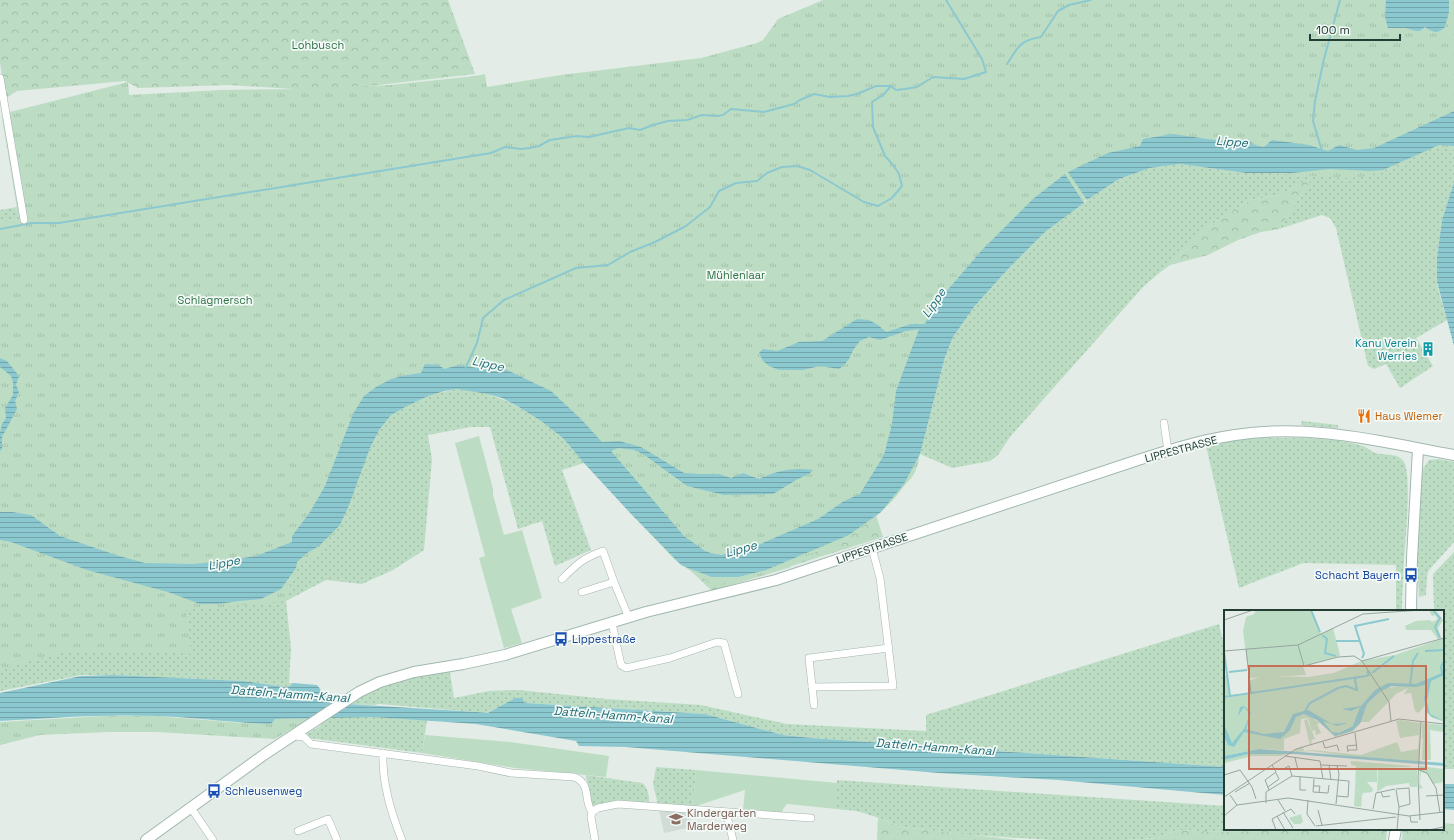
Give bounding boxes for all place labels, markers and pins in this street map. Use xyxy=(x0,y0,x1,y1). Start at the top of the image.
place label: Kanu Verein Werries xyxy=(1355,336,1417,363)
building icon: Kanu Verein Werries xyxy=(1420,341,1436,357)
restaurant icon: Haus Wiemer xyxy=(1356,408,1372,424)
place label: Haus Wiemer xyxy=(1375,409,1443,423)
bus stop icon: Schacht Bayern xyxy=(1403,567,1419,583)
place label: Schacht Bayern xyxy=(1315,568,1400,582)
bus stop icon: Lippestraße xyxy=(553,631,569,647)
place label: Lippestraße xyxy=(572,632,636,646)
bus stop icon: Schleusenweg xyxy=(206,783,222,799)
place label: Schleusenweg xyxy=(225,784,302,798)
place label: Kindergarten Marderweg xyxy=(687,806,756,833)
school or university icon: Kindergarten Marderweg xyxy=(668,811,684,827)

